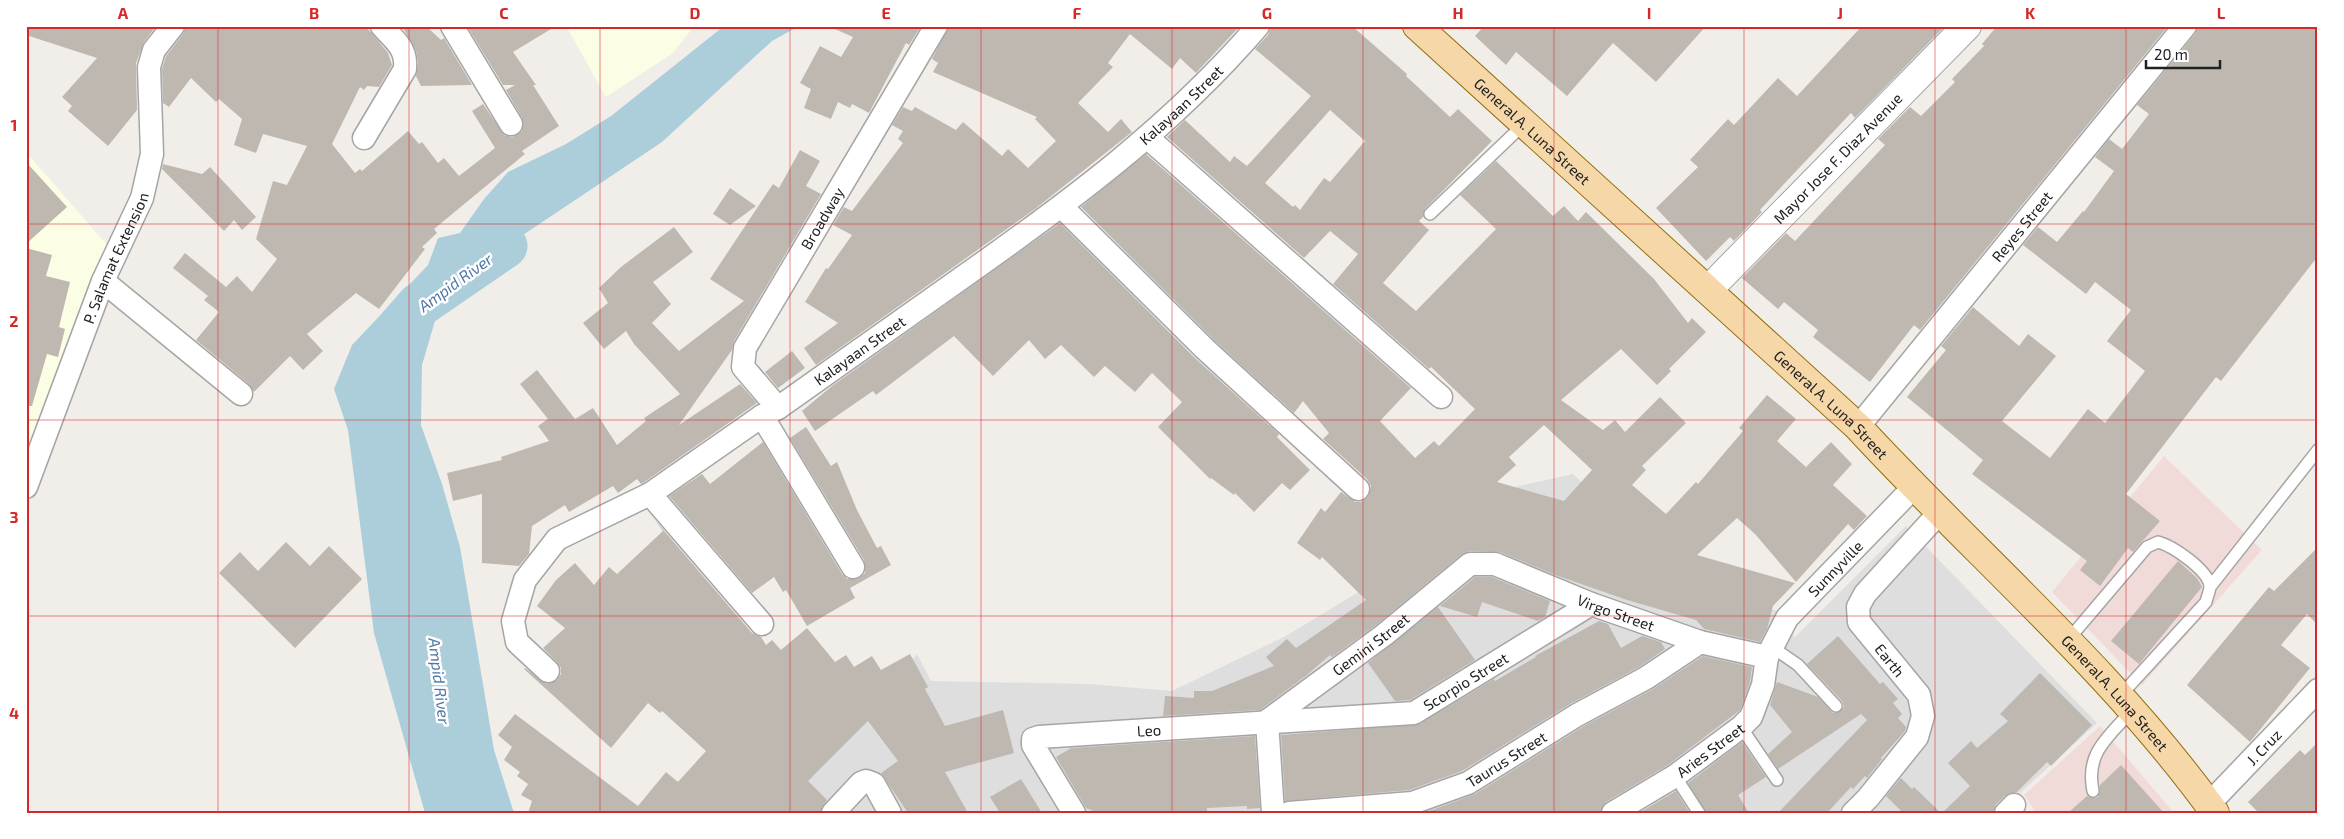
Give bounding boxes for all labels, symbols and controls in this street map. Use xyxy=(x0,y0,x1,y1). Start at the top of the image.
text: A xyxy=(118,3,129,22)
text: B xyxy=(309,3,319,22)
text: C xyxy=(499,3,509,22)
text: D xyxy=(690,3,701,22)
text: E xyxy=(881,3,891,22)
text: F xyxy=(1073,3,1082,22)
text: G xyxy=(1262,3,1272,22)
text: H xyxy=(1452,3,1464,22)
text: I xyxy=(1647,3,1651,22)
text: J xyxy=(1837,3,1843,22)
text: K xyxy=(2025,3,2036,22)
text: L xyxy=(2217,3,2226,22)
scale bar xyxy=(2146,38,2220,70)
text: 20 m xyxy=(2154,45,2188,63)
street label: Kalayaan Street xyxy=(1135,61,1227,148)
street label: General A. Luna Street xyxy=(1471,74,1594,188)
street label: Mayor Jose F. Diaz Avenue xyxy=(1770,89,1906,227)
text: 1 xyxy=(11,115,17,134)
street label: Broadway xyxy=(797,184,847,252)
street label: Reyes Street xyxy=(1988,187,2056,265)
street label: P. Salamat Extension xyxy=(79,191,152,326)
water label: Ampid River xyxy=(413,248,496,316)
text: 2 xyxy=(9,311,19,330)
street label: Kalayaan Street xyxy=(810,312,909,389)
street label: General A. Luna Street xyxy=(1770,346,1892,463)
text: 3 xyxy=(9,507,19,526)
street label: Sunnyville xyxy=(1804,537,1866,600)
street label: Virgo Street xyxy=(1575,590,1657,635)
street label: Gemini Street xyxy=(1329,609,1413,679)
street label: General A. Luna Street xyxy=(2058,631,2172,755)
water label: Ampid River xyxy=(425,636,455,726)
street label: Earth xyxy=(1871,640,1909,680)
street label: Scorpio Street xyxy=(1420,648,1511,714)
text: 4 xyxy=(9,703,19,722)
street label: Aries Street xyxy=(1673,719,1748,781)
street label: Leo xyxy=(1136,720,1162,740)
street label: J. Cruz xyxy=(2242,725,2285,769)
street label: Taurus Street xyxy=(1463,727,1550,791)

